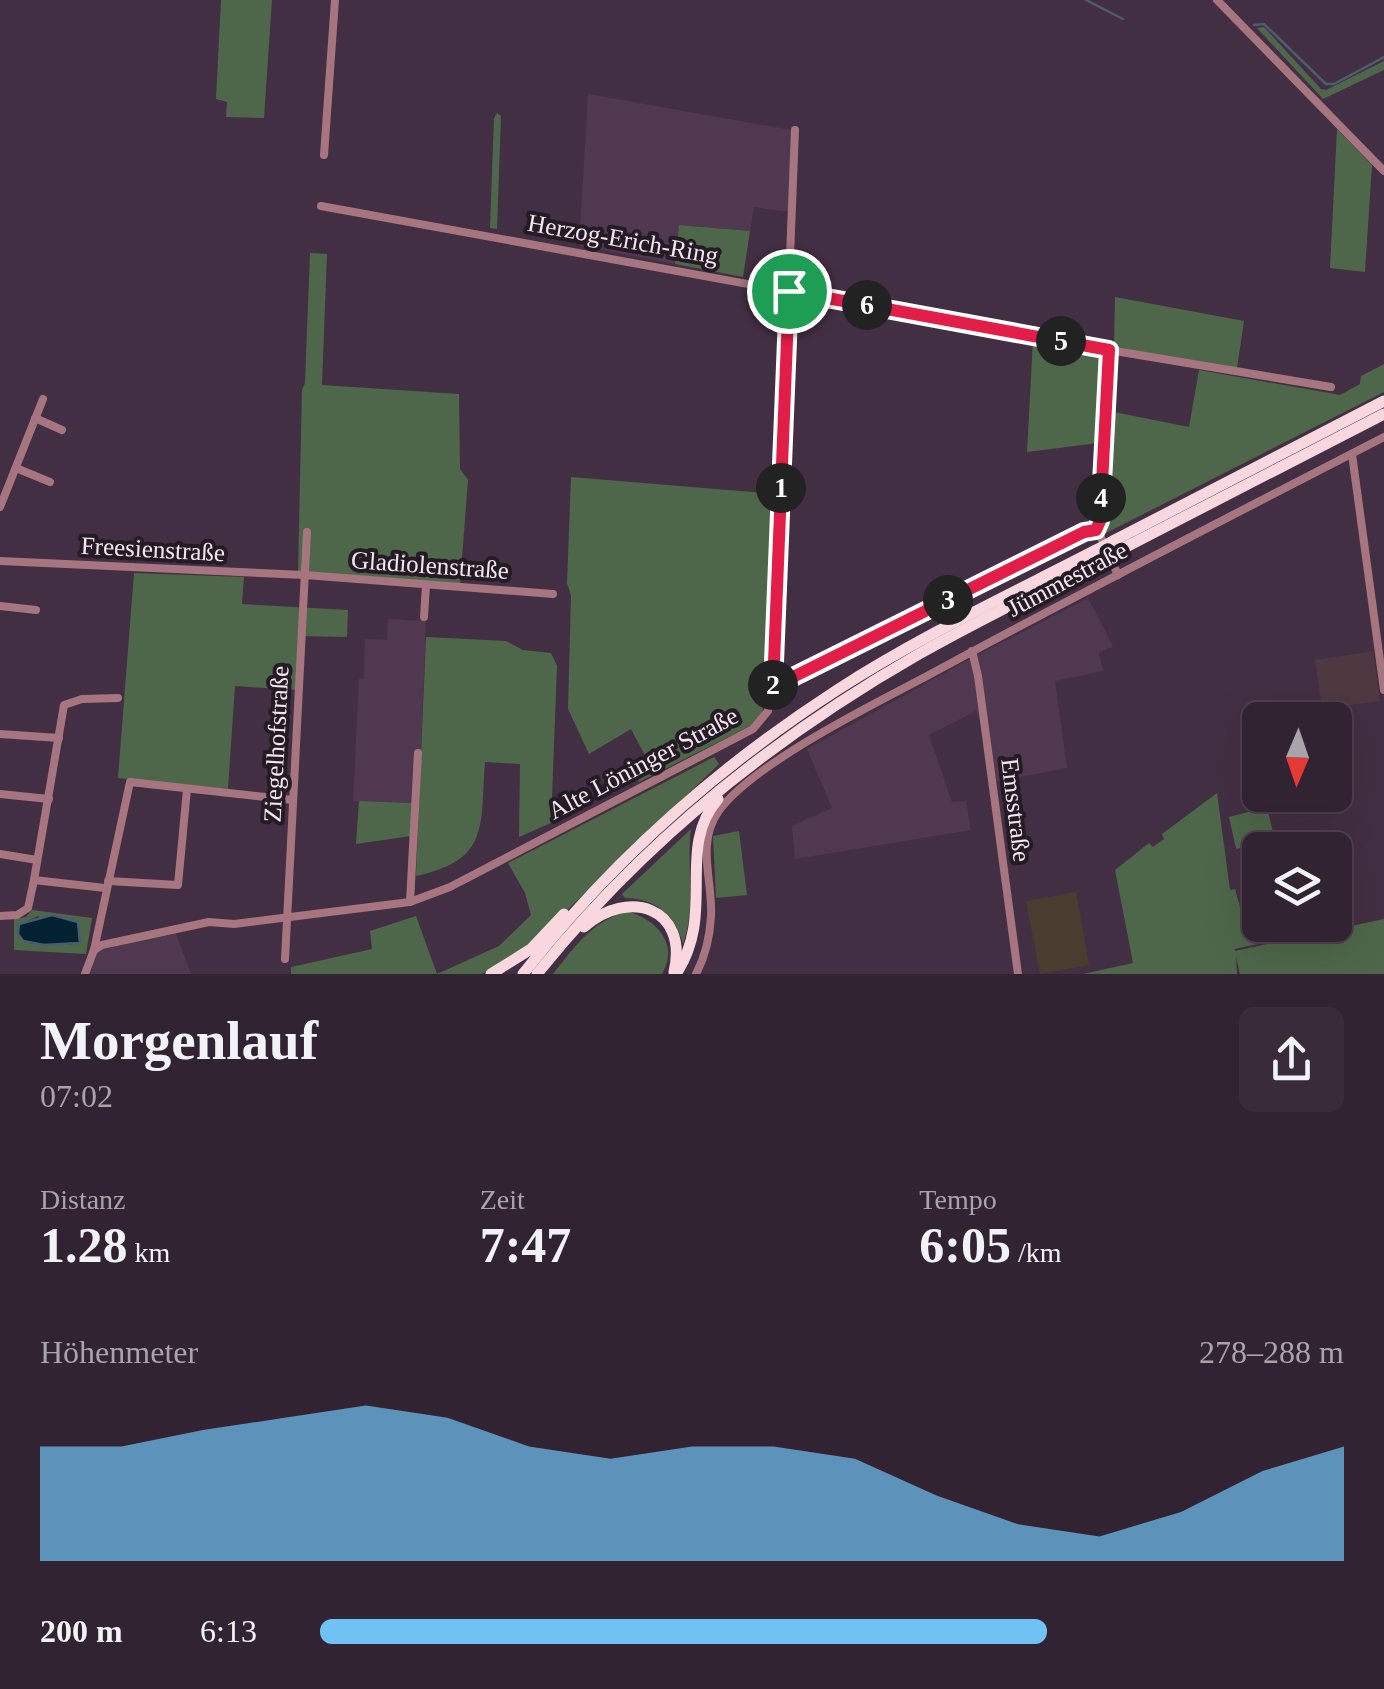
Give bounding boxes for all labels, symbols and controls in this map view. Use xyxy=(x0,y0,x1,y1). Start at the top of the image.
street label: Herzog-Erich-Ring xyxy=(526,209,721,269)
pin xyxy=(747,249,832,334)
icon: arrive xyxy=(762,264,817,319)
pin: 6 xyxy=(842,280,892,330)
text: 6 xyxy=(860,289,874,320)
pin: 5 xyxy=(1036,316,1086,366)
text: 5 xyxy=(1054,325,1068,356)
pin: 1 xyxy=(756,463,806,513)
text: 1 xyxy=(774,472,788,503)
pin: 4 xyxy=(1076,473,1126,523)
text: 4 xyxy=(1094,482,1108,513)
street label: Freesienstraße xyxy=(80,532,226,566)
street label: Jümmestraße xyxy=(1002,536,1132,622)
street label: Gladiolenstraße xyxy=(350,546,510,584)
pin: 3 xyxy=(923,575,973,625)
text: 3 xyxy=(941,584,955,615)
pin: 2 xyxy=(748,660,798,710)
street label: Ziegelhofstraße xyxy=(258,665,294,823)
text: 2 xyxy=(766,669,780,700)
street label: Alte Löninger Straße xyxy=(543,702,743,824)
north arrow xyxy=(1242,702,1352,812)
map controls xyxy=(1242,702,1352,942)
street label: Emsstraße xyxy=(996,757,1036,863)
button: layers xyxy=(1242,832,1352,942)
button: share xyxy=(1239,1007,1344,1112)
text: Morgenlauf xyxy=(40,1010,318,1071)
text: 07:02 xyxy=(40,1078,113,1114)
text: Distanz xyxy=(40,1184,126,1215)
text: Zeit xyxy=(480,1184,525,1215)
text: Tempo xyxy=(919,1184,997,1215)
text: 1.28 xyxy=(40,1217,128,1273)
text: 7:47 xyxy=(480,1217,571,1273)
text: 6:05 xyxy=(919,1217,1011,1273)
text: km xyxy=(128,1237,170,1268)
text: /km xyxy=(1011,1237,1062,1268)
text: Höhenmeter xyxy=(40,1334,198,1370)
text: 278–288 m xyxy=(1199,1334,1344,1370)
text: 200 m xyxy=(40,1613,123,1649)
text: 6:13 xyxy=(200,1613,257,1649)

